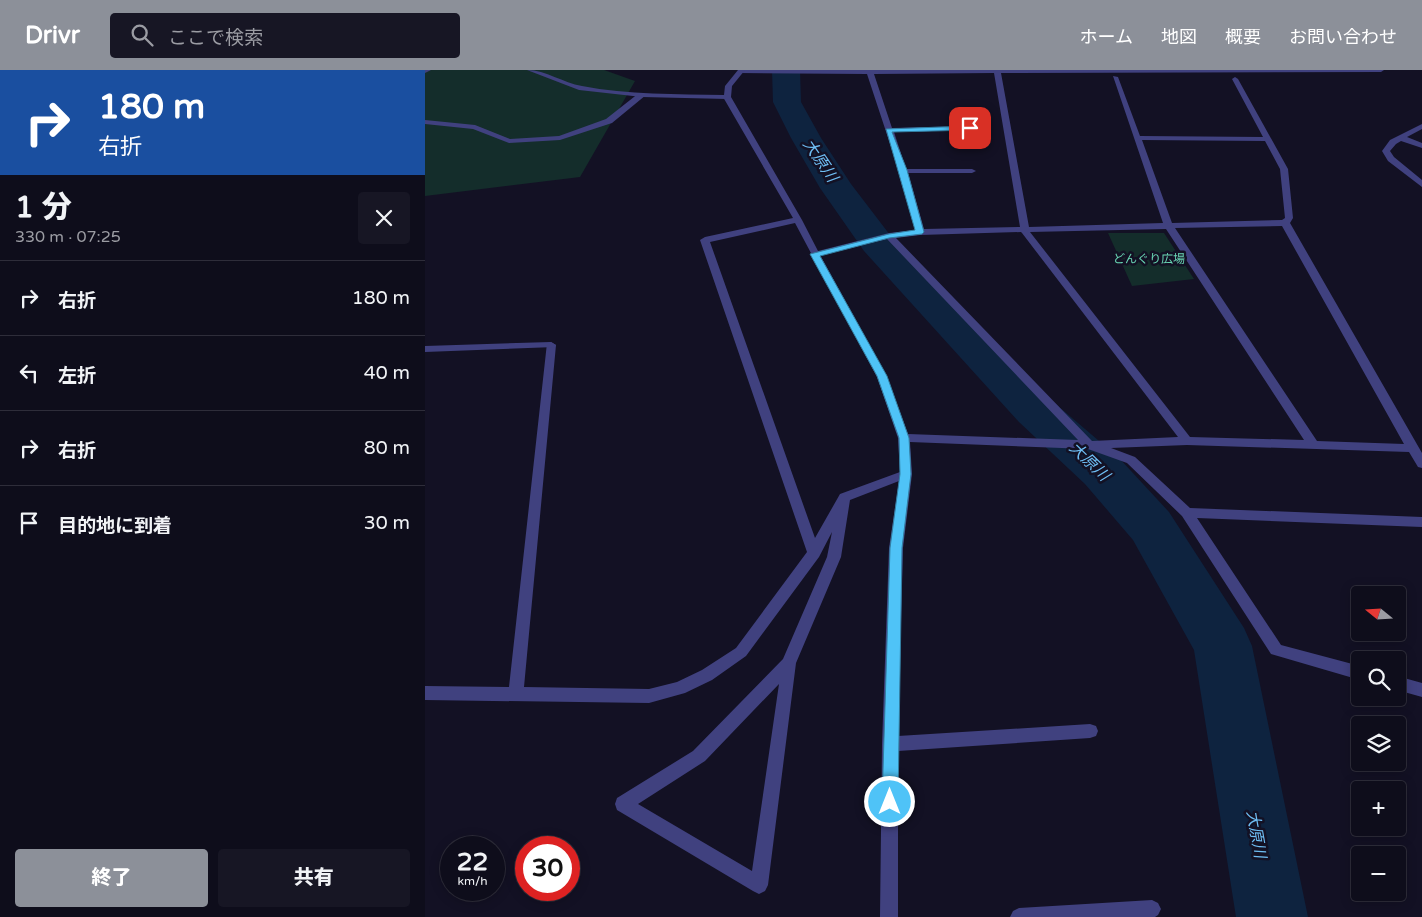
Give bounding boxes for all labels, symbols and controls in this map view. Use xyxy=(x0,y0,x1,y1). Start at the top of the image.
search box xyxy=(110,13,460,58)
text: Drivr xyxy=(25,21,80,50)
icon: search xyxy=(128,21,156,49)
text: ホーム xyxy=(1080,26,1133,48)
text: 地図 xyxy=(1161,26,1197,48)
text: 概要 xyxy=(1225,26,1261,48)
text: お問い合わせ xyxy=(1289,26,1397,48)
text: ここで検索 xyxy=(168,27,263,49)
text: 180 m xyxy=(98,86,205,128)
icon: right xyxy=(15,90,80,155)
pin xyxy=(949,107,991,149)
icon: arrive xyxy=(956,114,984,142)
text: 右折 xyxy=(98,134,142,160)
water label: 大原川 xyxy=(798,135,843,188)
text: 1 分 xyxy=(15,189,72,226)
button: close xyxy=(358,192,410,244)
text: 330 m · 07:25 xyxy=(15,227,121,247)
park label: どんぐり広場 xyxy=(1113,252,1185,266)
icon: right xyxy=(15,284,43,312)
text: 180 m xyxy=(352,287,410,309)
text: 右折 xyxy=(58,290,96,312)
icon: left xyxy=(15,359,43,387)
text: 40 m xyxy=(364,362,410,384)
text: 左折 xyxy=(58,365,96,387)
icon: right xyxy=(15,434,43,462)
text: 80 m xyxy=(364,437,410,459)
water label: 大原川 xyxy=(1065,438,1115,487)
text: 右折 xyxy=(58,440,96,462)
icon: arrive xyxy=(15,509,43,537)
text: 30 m xyxy=(364,512,410,534)
text: 目的地に到着 xyxy=(58,515,172,537)
north arrow xyxy=(1351,586,1406,641)
map controls xyxy=(1351,586,1406,901)
button: search xyxy=(1351,651,1406,706)
button: layers xyxy=(1351,716,1406,771)
position arrow xyxy=(863,775,915,827)
button: + xyxy=(1351,781,1406,836)
water label: 大原川 xyxy=(1242,809,1270,862)
speed limit sign: 30 xyxy=(515,836,580,901)
button: − xyxy=(1351,846,1406,901)
text: 22 xyxy=(457,847,488,877)
button: 終了 xyxy=(15,849,208,907)
button: 共有 xyxy=(218,849,410,907)
text: km/h xyxy=(457,874,488,888)

